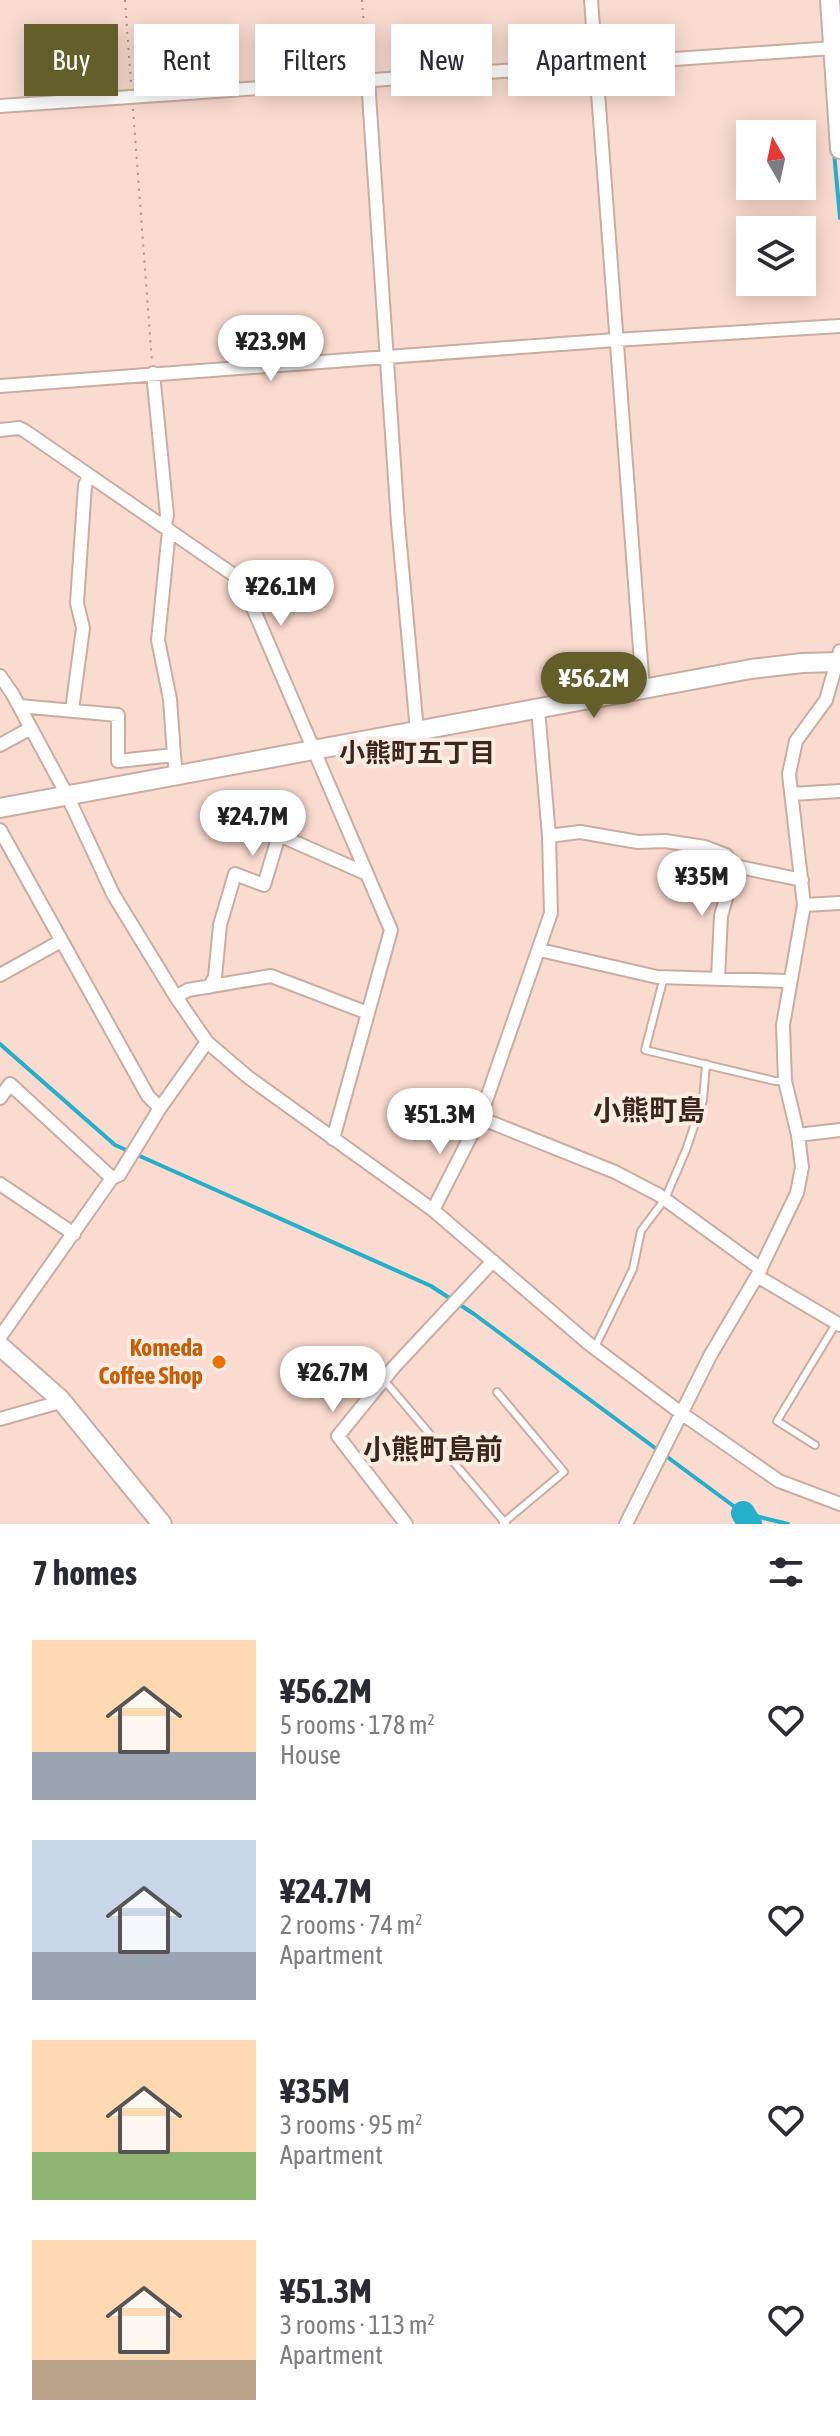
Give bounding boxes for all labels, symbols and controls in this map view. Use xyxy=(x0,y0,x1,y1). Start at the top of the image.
chip: Buy xyxy=(24,24,118,96)
chip: Rent xyxy=(134,24,239,96)
chip: Filters xyxy=(255,24,375,96)
chip: New xyxy=(391,24,492,96)
chip: Apartment xyxy=(508,24,675,96)
north arrow xyxy=(736,120,816,200)
map controls xyxy=(736,120,816,296)
button: layers xyxy=(736,216,816,296)
pin: ¥23.9M xyxy=(206,315,336,383)
text: ¥23.9M xyxy=(236,326,306,356)
pin: ¥26.1M xyxy=(216,560,346,628)
text: ¥26.1M xyxy=(246,571,316,601)
pin: ¥56.2M xyxy=(529,652,659,720)
text: ¥56.2M xyxy=(559,663,629,693)
district label: 小熊町五丁目 xyxy=(339,738,495,768)
pin: ¥24.7M xyxy=(188,790,318,858)
text: ¥24.7M xyxy=(218,801,288,831)
pin: ¥35M xyxy=(655,850,749,918)
text: ¥35M xyxy=(675,861,729,891)
pin: ¥51.3M xyxy=(375,1088,505,1156)
district label: 小熊町島 xyxy=(593,1094,705,1126)
text: ¥51.3M xyxy=(405,1099,475,1129)
place label: Komeda Coffee Shop xyxy=(99,1334,203,1389)
pin: ¥26.7M xyxy=(268,1346,398,1414)
marker: Komeda Coffee Shop xyxy=(210,1353,228,1371)
text: ¥26.7M xyxy=(298,1357,368,1387)
district label: 小熊町島前 xyxy=(363,1433,503,1465)
icon: filters xyxy=(764,1550,808,1594)
text: 7 homes xyxy=(32,1553,137,1592)
text: ¥56.2M xyxy=(280,1671,372,1710)
icon: home xyxy=(96,1672,192,1768)
icon: heart xyxy=(764,1698,808,1742)
text: 5 rooms · 178 m² xyxy=(280,1710,435,1740)
text: House xyxy=(280,1740,341,1770)
text: ¥24.7M xyxy=(280,1871,372,1910)
icon: home xyxy=(96,1872,192,1968)
icon: heart xyxy=(764,1898,808,1942)
text: 2 rooms · 74 m² xyxy=(280,1910,422,1940)
text: Apartment xyxy=(280,1940,383,1970)
text: ¥35M xyxy=(280,2071,350,2110)
icon: home xyxy=(96,2072,192,2168)
icon: heart xyxy=(764,2098,808,2142)
text: 3 rooms · 95 m² xyxy=(280,2110,422,2140)
text: Apartment xyxy=(280,2140,383,2170)
text: ¥51.3M xyxy=(280,2271,372,2310)
icon: home xyxy=(96,2272,192,2368)
icon: heart xyxy=(764,2298,808,2342)
text: 3 rooms · 113 m² xyxy=(280,2310,435,2340)
text: Apartment xyxy=(280,2340,383,2370)

